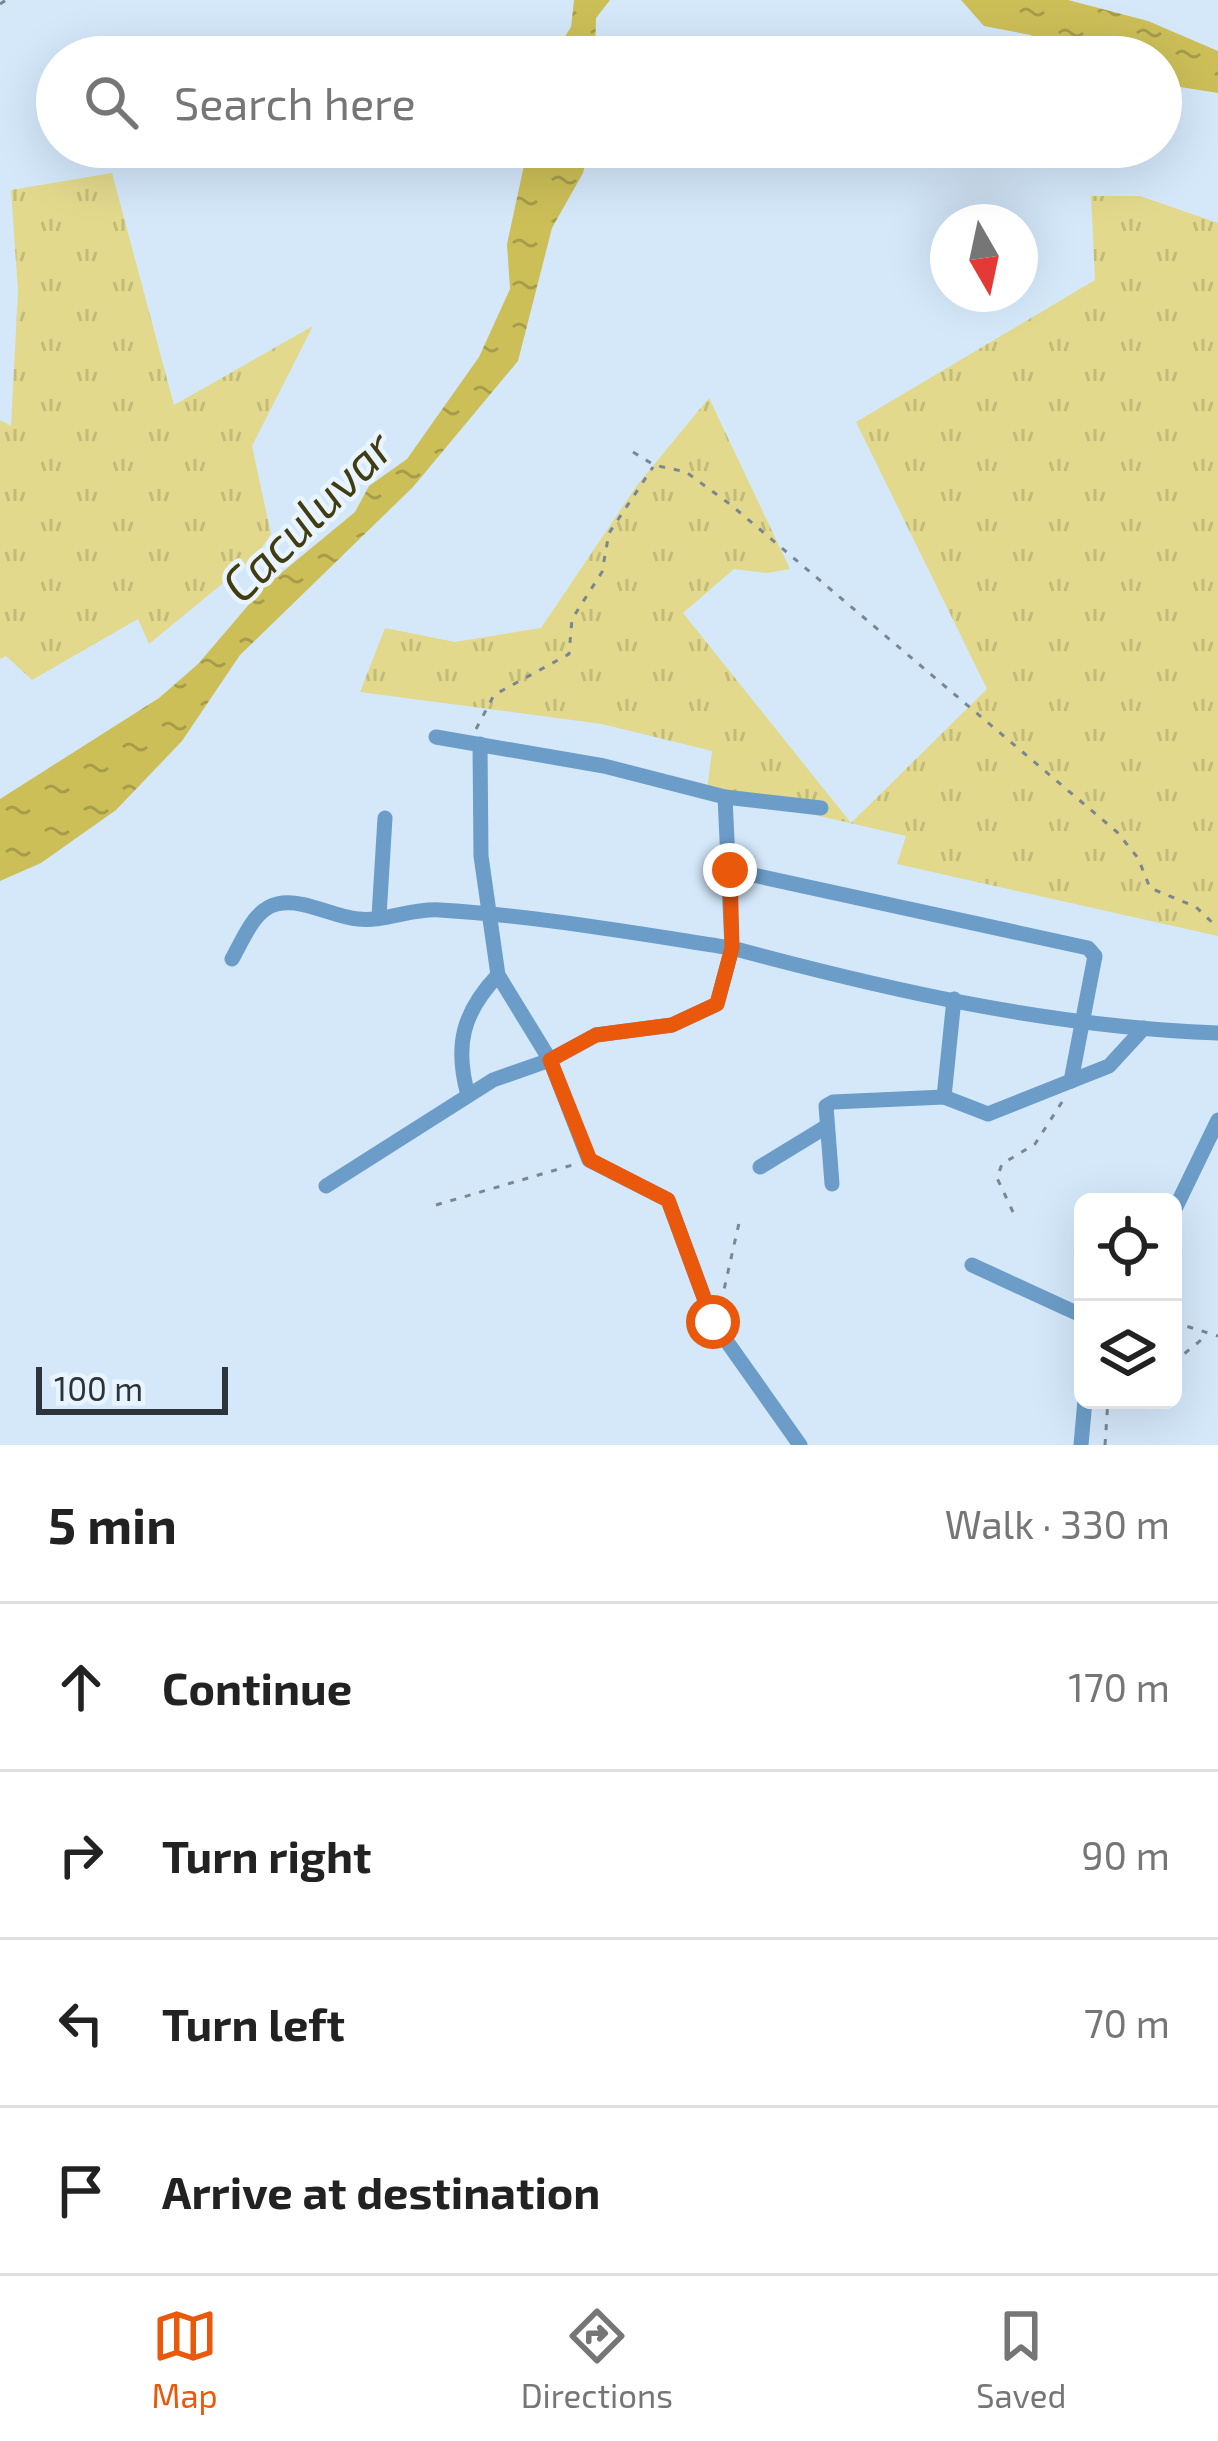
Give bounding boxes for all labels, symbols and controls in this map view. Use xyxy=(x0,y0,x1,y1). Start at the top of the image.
search box xyxy=(36,36,1182,168)
icon: search xyxy=(78,69,144,135)
text: Search here xyxy=(174,75,416,129)
north arrow xyxy=(930,204,1038,312)
water label: Caculuvar xyxy=(208,417,404,613)
route end xyxy=(703,843,757,897)
map controls xyxy=(1074,1193,1182,1409)
button: locate xyxy=(1074,1193,1182,1301)
route start xyxy=(686,1295,740,1349)
button: layers xyxy=(1074,1301,1182,1409)
scale bar xyxy=(36,1361,228,1414)
text: 100 m xyxy=(54,1368,143,1408)
text: 5 min xyxy=(48,1493,177,1554)
text: Walk · 330 m xyxy=(945,1500,1170,1547)
icon: ahead xyxy=(48,1654,114,1720)
text: Continue xyxy=(162,1660,352,1714)
text: 170 m xyxy=(1068,1663,1170,1710)
icon: right xyxy=(48,1822,114,1888)
text: Turn right xyxy=(162,1828,371,1882)
text: 90 m xyxy=(1081,1831,1170,1878)
icon: left xyxy=(48,1990,114,2056)
text: Turn left xyxy=(162,1996,345,2050)
text: 70 m xyxy=(1084,1999,1170,2046)
icon: arrive xyxy=(48,2158,114,2224)
text: Arrive at destination xyxy=(162,2164,600,2218)
tab: Map xyxy=(152,2303,218,2415)
tab: Directions xyxy=(521,2303,673,2415)
tab: Saved xyxy=(976,2303,1066,2415)

